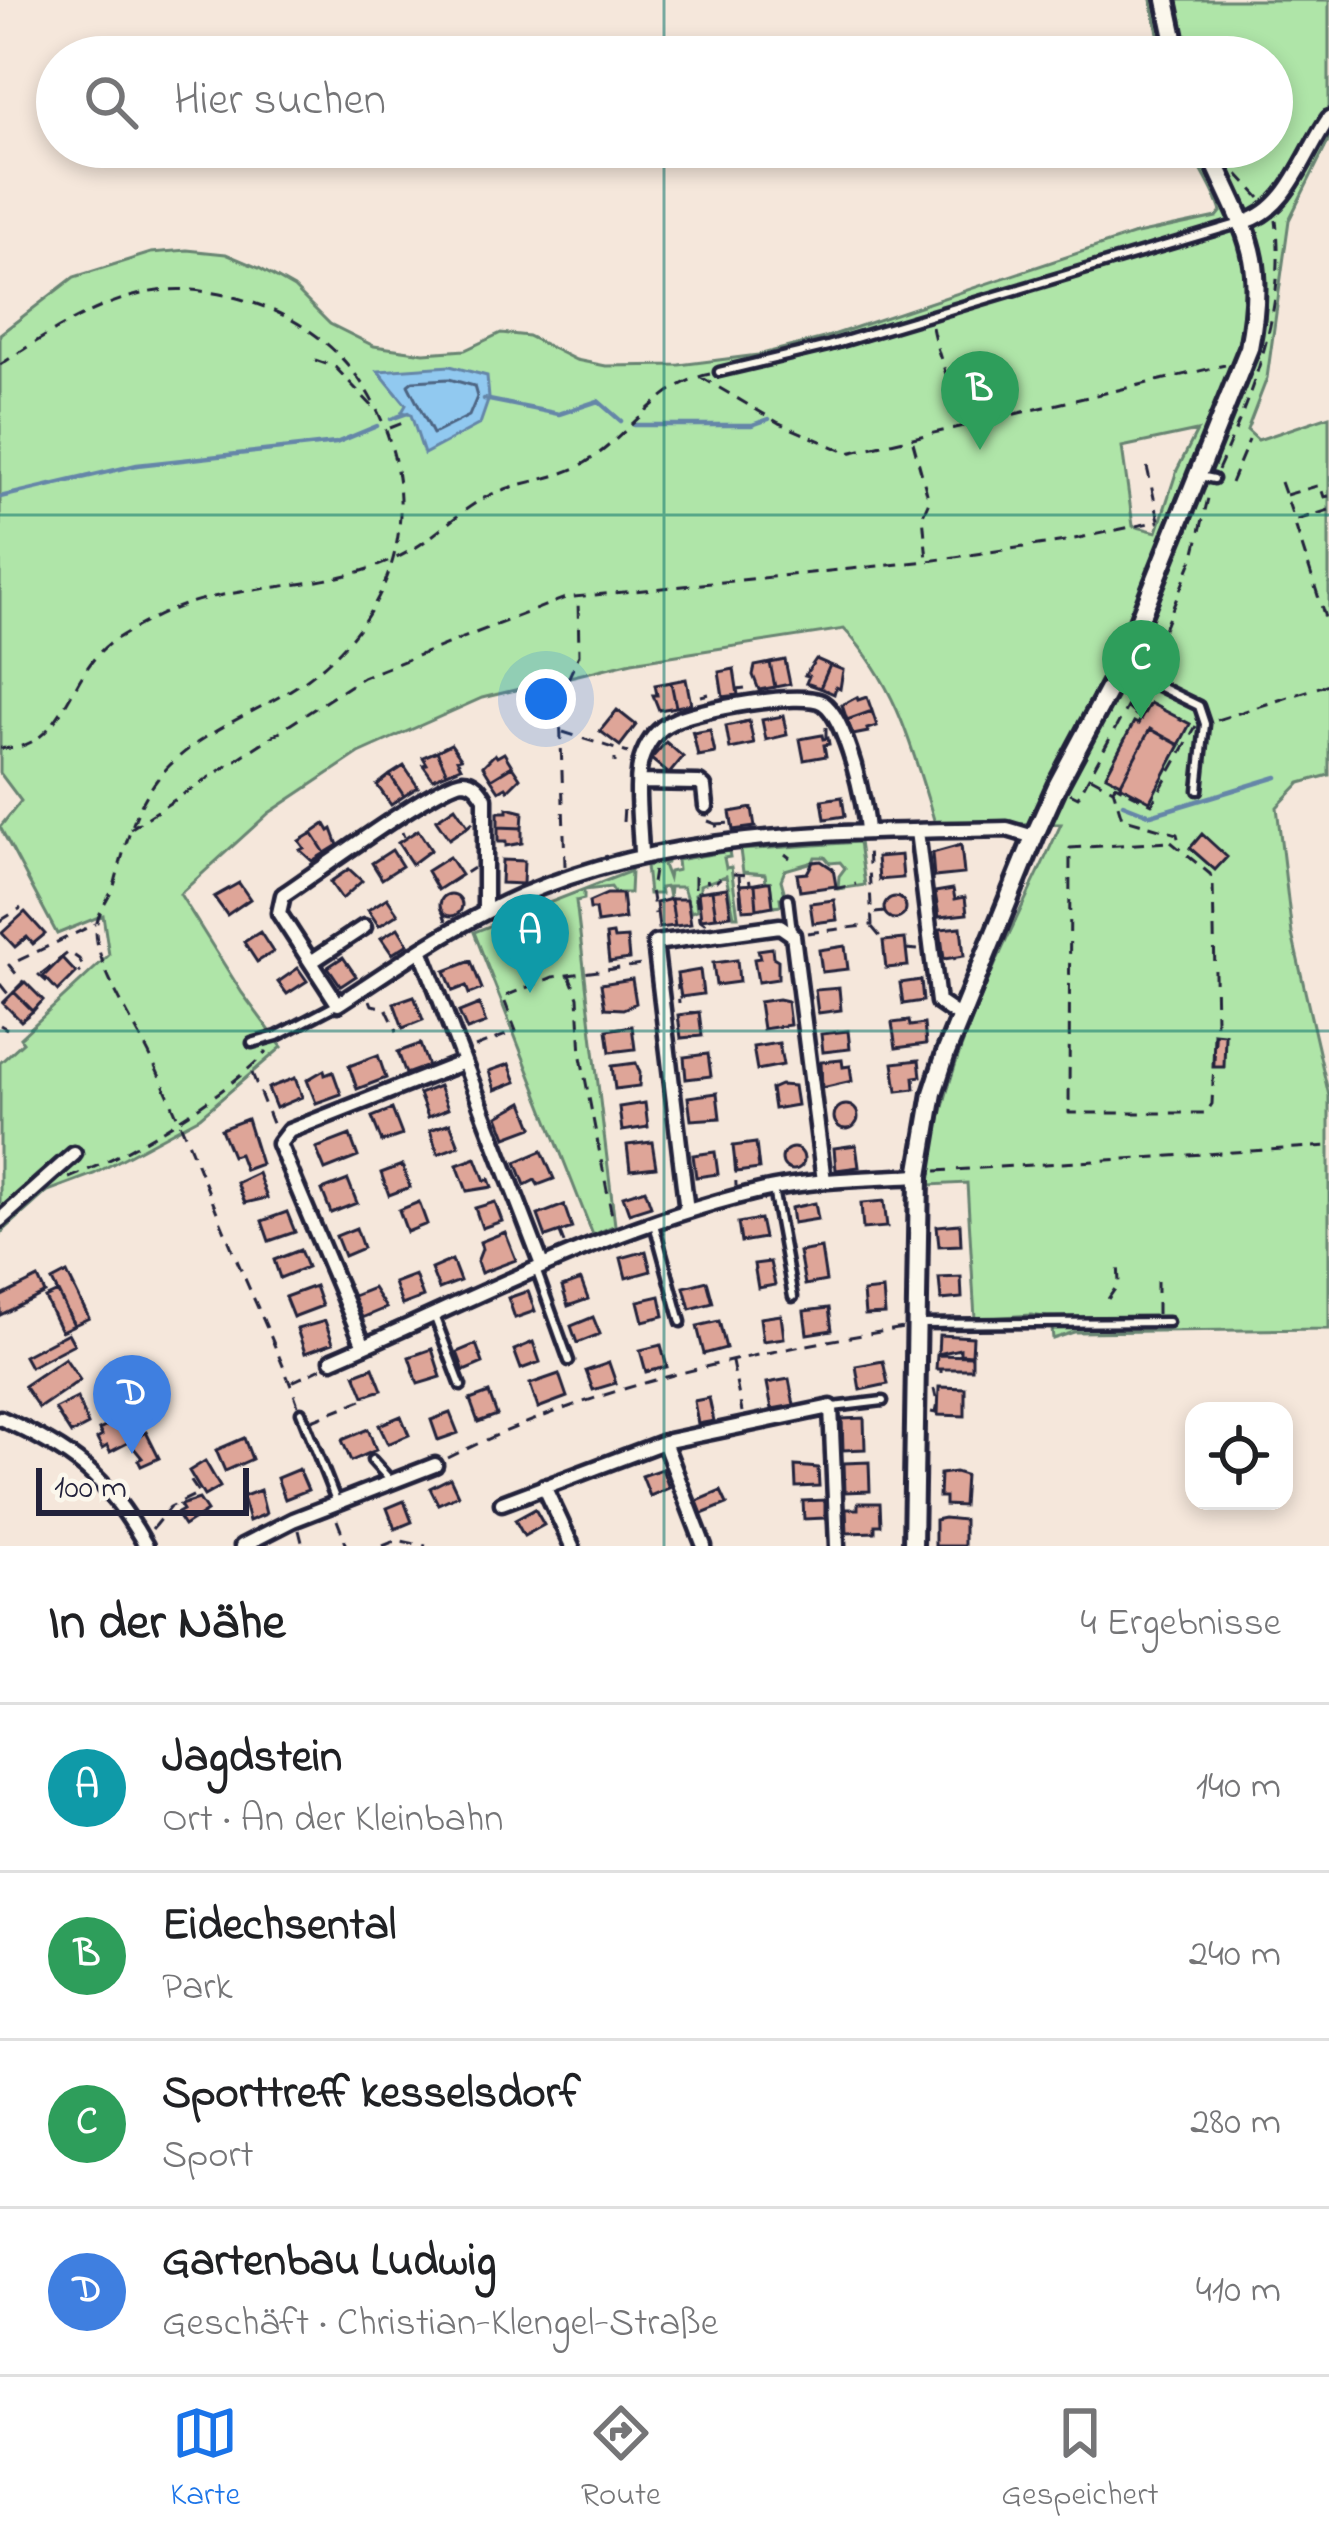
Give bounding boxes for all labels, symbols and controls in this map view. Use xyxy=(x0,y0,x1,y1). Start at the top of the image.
search box xyxy=(36,36,1293,168)
icon: search xyxy=(78,69,144,135)
text: Hier suchen xyxy=(174,69,386,135)
pin: B xyxy=(941,351,1019,450)
pin: C xyxy=(1102,620,1180,719)
your location xyxy=(516,669,576,729)
pin: A xyxy=(491,894,569,993)
pin: D xyxy=(93,1355,171,1454)
map controls xyxy=(1185,1402,1293,1510)
button: locate xyxy=(1185,1402,1293,1510)
scale bar xyxy=(36,1462,249,1515)
text: 100 m xyxy=(54,1465,127,1513)
text: In der Nähe xyxy=(48,1587,285,1662)
text: 4 Ergebnisse xyxy=(1080,1596,1281,1653)
text: Jagdstein xyxy=(162,1726,342,1792)
text: A xyxy=(75,1759,99,1816)
text: 140 m xyxy=(1196,1759,1281,1816)
text: Ort · An der Kleinbahn xyxy=(162,1792,503,1849)
text: Eidechsental xyxy=(162,1894,396,1960)
text: B xyxy=(74,1927,100,1984)
text: 240 m xyxy=(1189,1927,1281,1984)
text: Park xyxy=(162,1960,232,2017)
text: Sporttreff kesselsdorf xyxy=(162,2062,580,2128)
text: C xyxy=(76,2095,98,2152)
text: 280 m xyxy=(1190,2095,1281,2152)
text: Sport xyxy=(162,2128,254,2185)
text: Gartenbau Ludwig xyxy=(162,2230,496,2296)
text: D xyxy=(73,2263,101,2320)
text: 410 m xyxy=(1196,2263,1281,2320)
text: Geschäft · Christian-Klengel-Straße xyxy=(162,2296,718,2353)
tab: Karte xyxy=(170,2400,240,2520)
tab: Route xyxy=(581,2400,661,2520)
tab: Gespeichert xyxy=(1001,2400,1159,2520)

